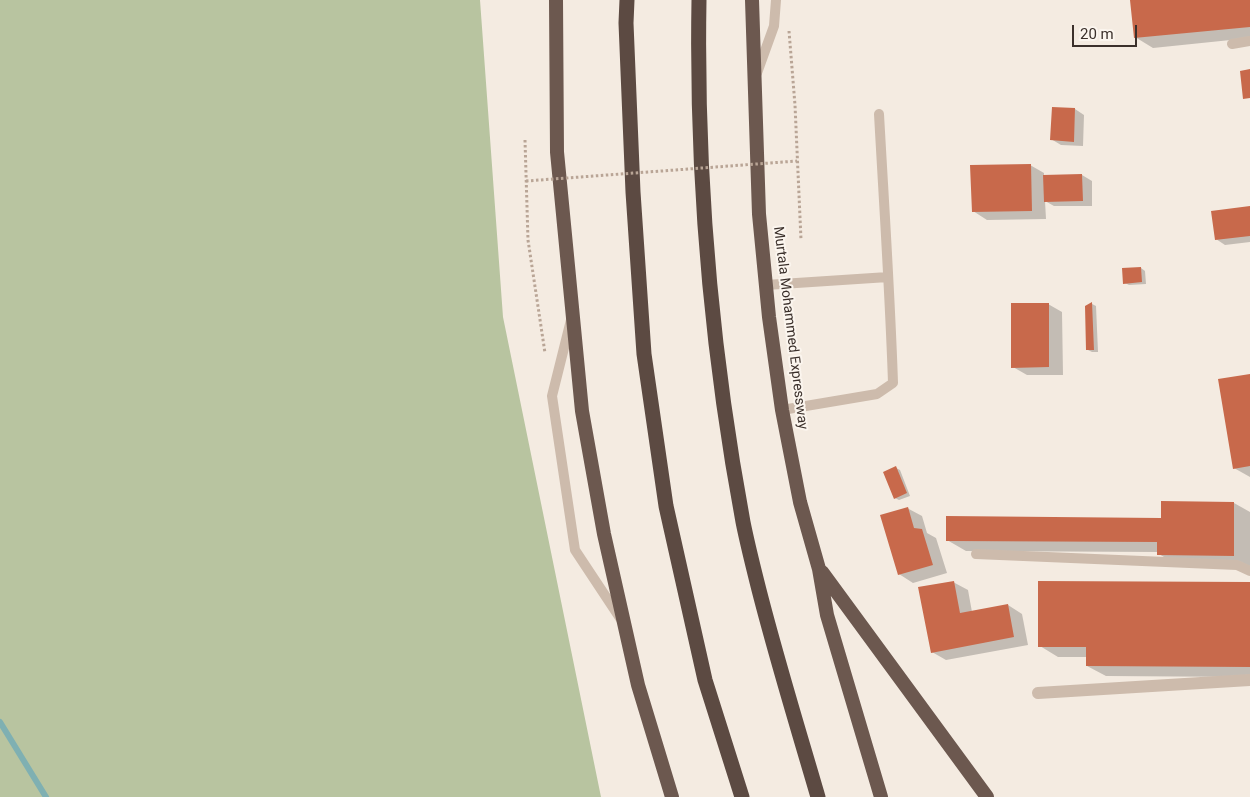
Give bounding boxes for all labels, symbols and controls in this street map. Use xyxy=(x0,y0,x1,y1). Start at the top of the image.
scale bar xyxy=(1075,15,1140,47)
text: 20 m xyxy=(1080,25,1114,43)
street label: Murtala Mohammed Expressway xyxy=(769,225,811,431)

